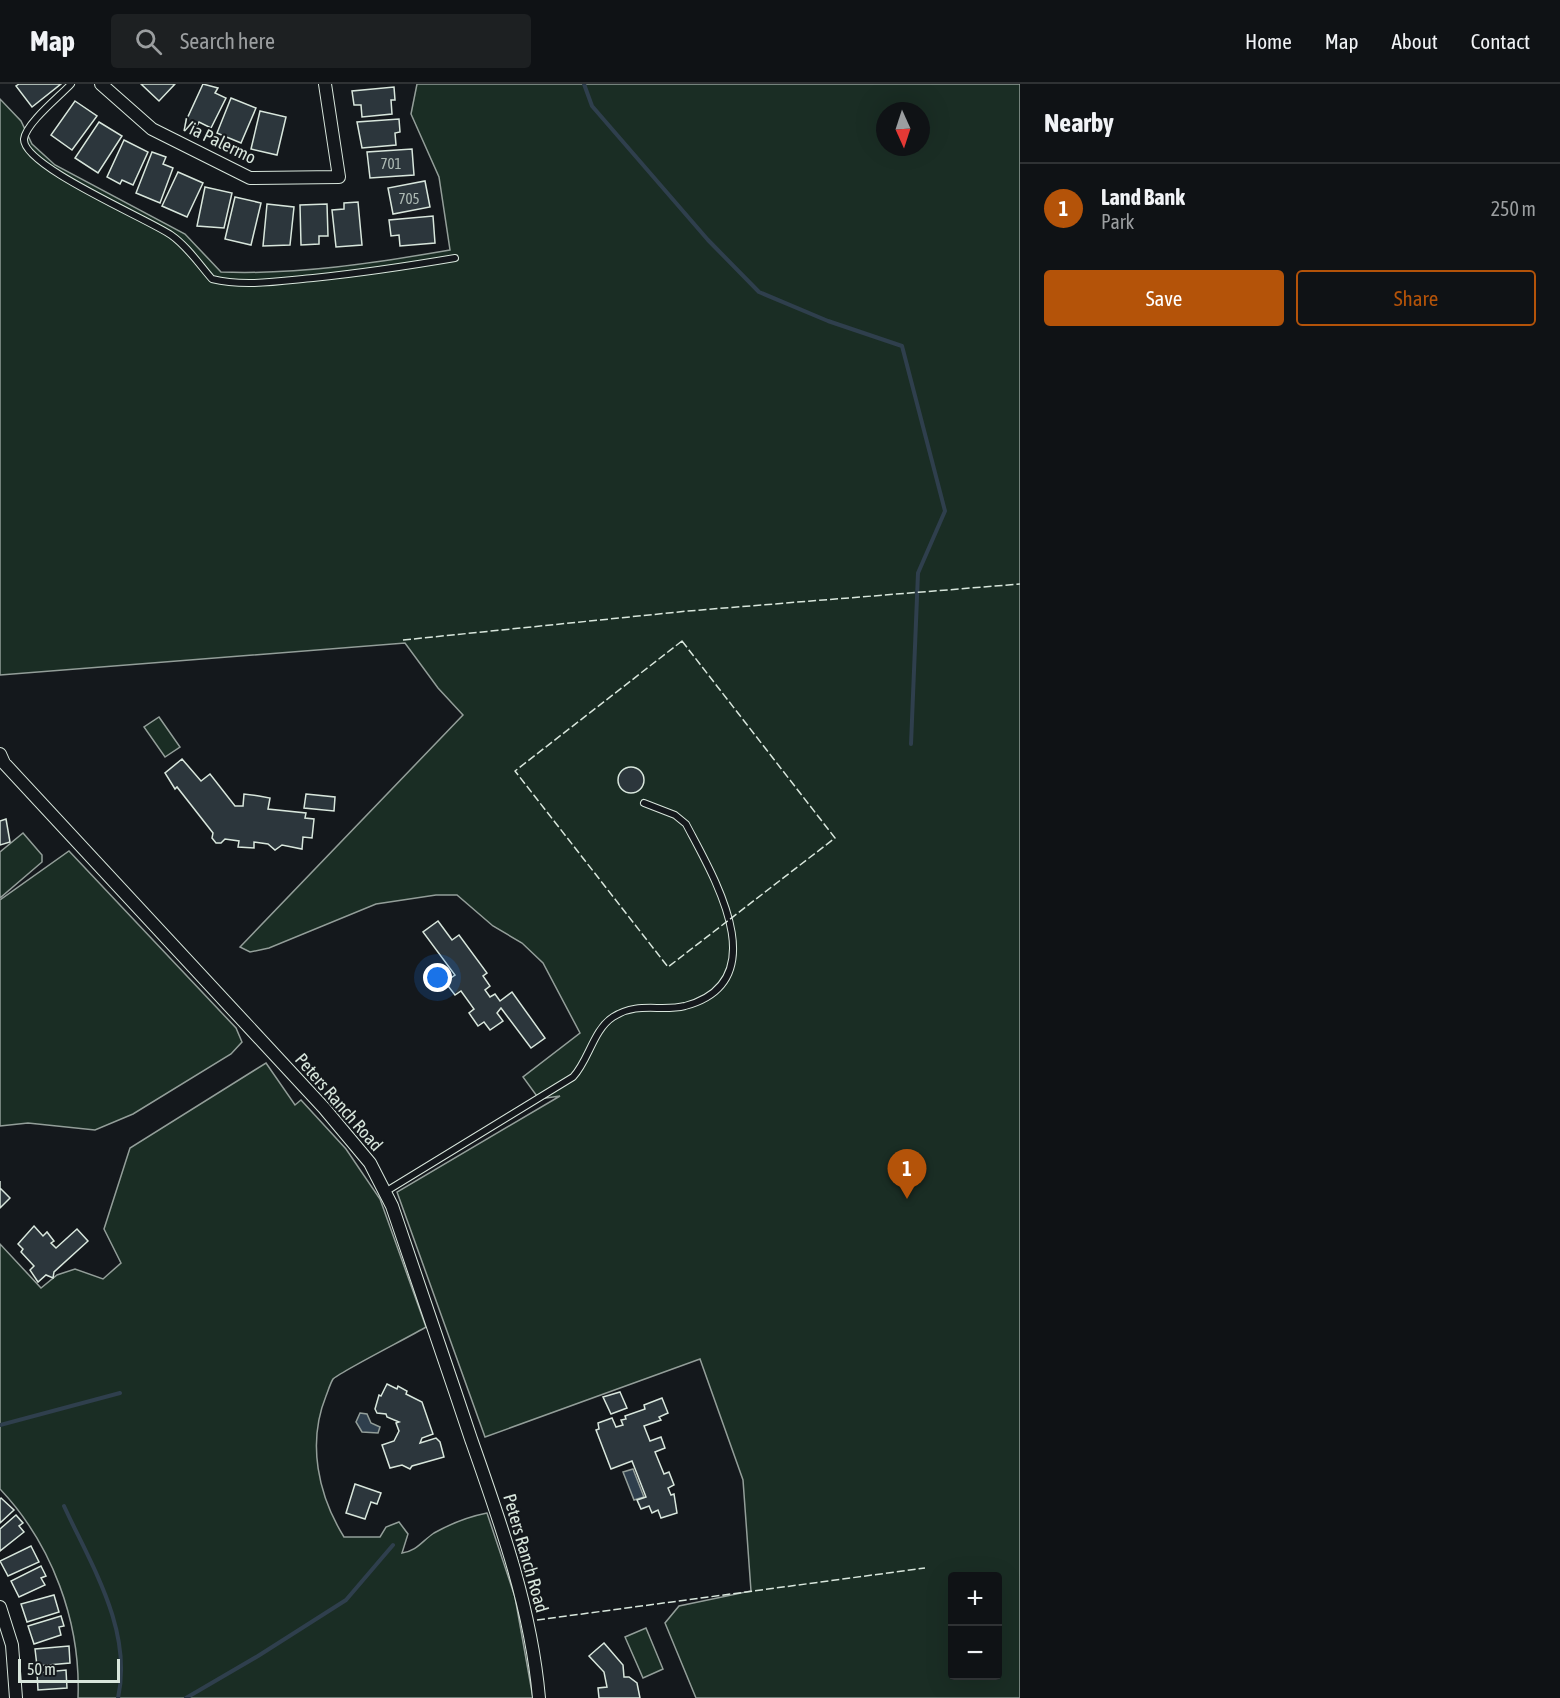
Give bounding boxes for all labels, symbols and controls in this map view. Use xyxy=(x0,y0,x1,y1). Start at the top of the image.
search box xyxy=(111,14,531,68)
text: Map xyxy=(30,25,75,57)
icon: search xyxy=(132,25,165,58)
text: Search here xyxy=(180,28,275,54)
text: Home xyxy=(1245,29,1292,53)
text: Map xyxy=(1325,29,1359,53)
text: About xyxy=(1392,29,1438,53)
text: Contact xyxy=(1471,29,1530,53)
north arrow xyxy=(876,102,930,156)
text: Nearby xyxy=(1044,108,1114,138)
street label: Via Palermo xyxy=(178,114,260,168)
house number: 701 xyxy=(380,155,402,172)
text: Land Bank xyxy=(1101,184,1185,210)
house number: 705 xyxy=(398,190,420,207)
text: 1 xyxy=(1059,197,1068,220)
text: 250 m xyxy=(1491,197,1536,220)
text: Park xyxy=(1101,210,1134,233)
button: Save xyxy=(1044,270,1284,326)
button: Share xyxy=(1296,270,1536,326)
your location xyxy=(423,963,452,992)
street label: Peters Ranch Road xyxy=(291,1049,387,1155)
pin: 1 xyxy=(888,1150,926,1199)
street label: Peters Ranch Road xyxy=(499,1491,553,1615)
map controls xyxy=(948,1572,1002,1680)
button: + xyxy=(948,1572,1002,1626)
button: − xyxy=(948,1626,1002,1680)
scale bar xyxy=(18,1656,120,1684)
text: 50 m xyxy=(27,1660,56,1678)

